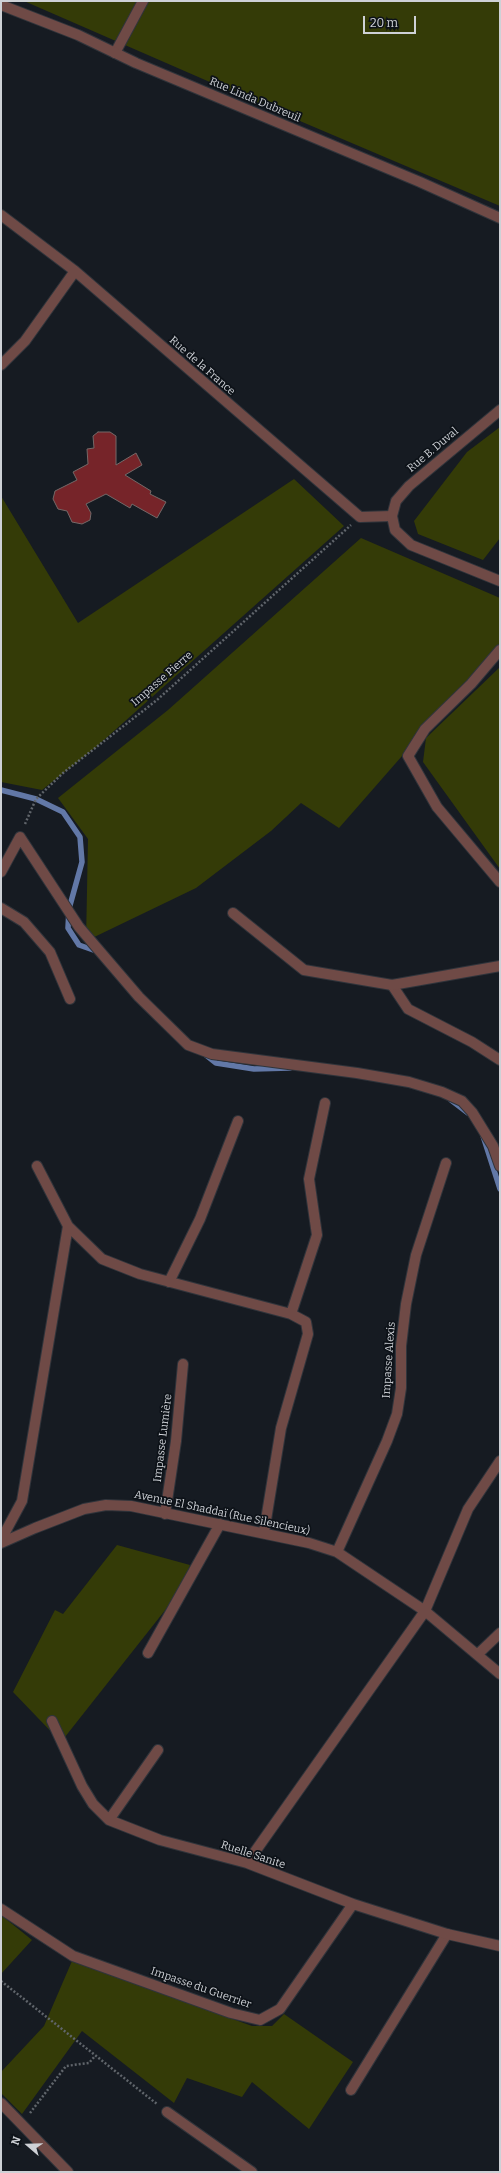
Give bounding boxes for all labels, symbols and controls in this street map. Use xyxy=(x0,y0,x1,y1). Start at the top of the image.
scale bar xyxy=(365,8,418,34)
text: 20 m xyxy=(370,16,398,30)
street label: Rue Linda Dubreuil xyxy=(207,75,303,125)
street label: Rue de la France xyxy=(166,334,238,398)
street label: Rue B. Duval xyxy=(405,425,461,475)
street label: Impasse Pierre xyxy=(129,649,195,709)
street label: Impasse Alexis xyxy=(380,1321,398,1399)
street label: Impasse Lumière xyxy=(151,1393,175,1483)
street label: Avenue El Shaddaï (Rue Silencieux) xyxy=(133,1488,311,1538)
street label: Ruelle Sanite xyxy=(219,1838,287,1872)
street label: Impasse du Guerrier xyxy=(149,1965,253,2011)
north arrow xyxy=(8,2125,48,2165)
text: N xyxy=(9,2135,24,2147)

